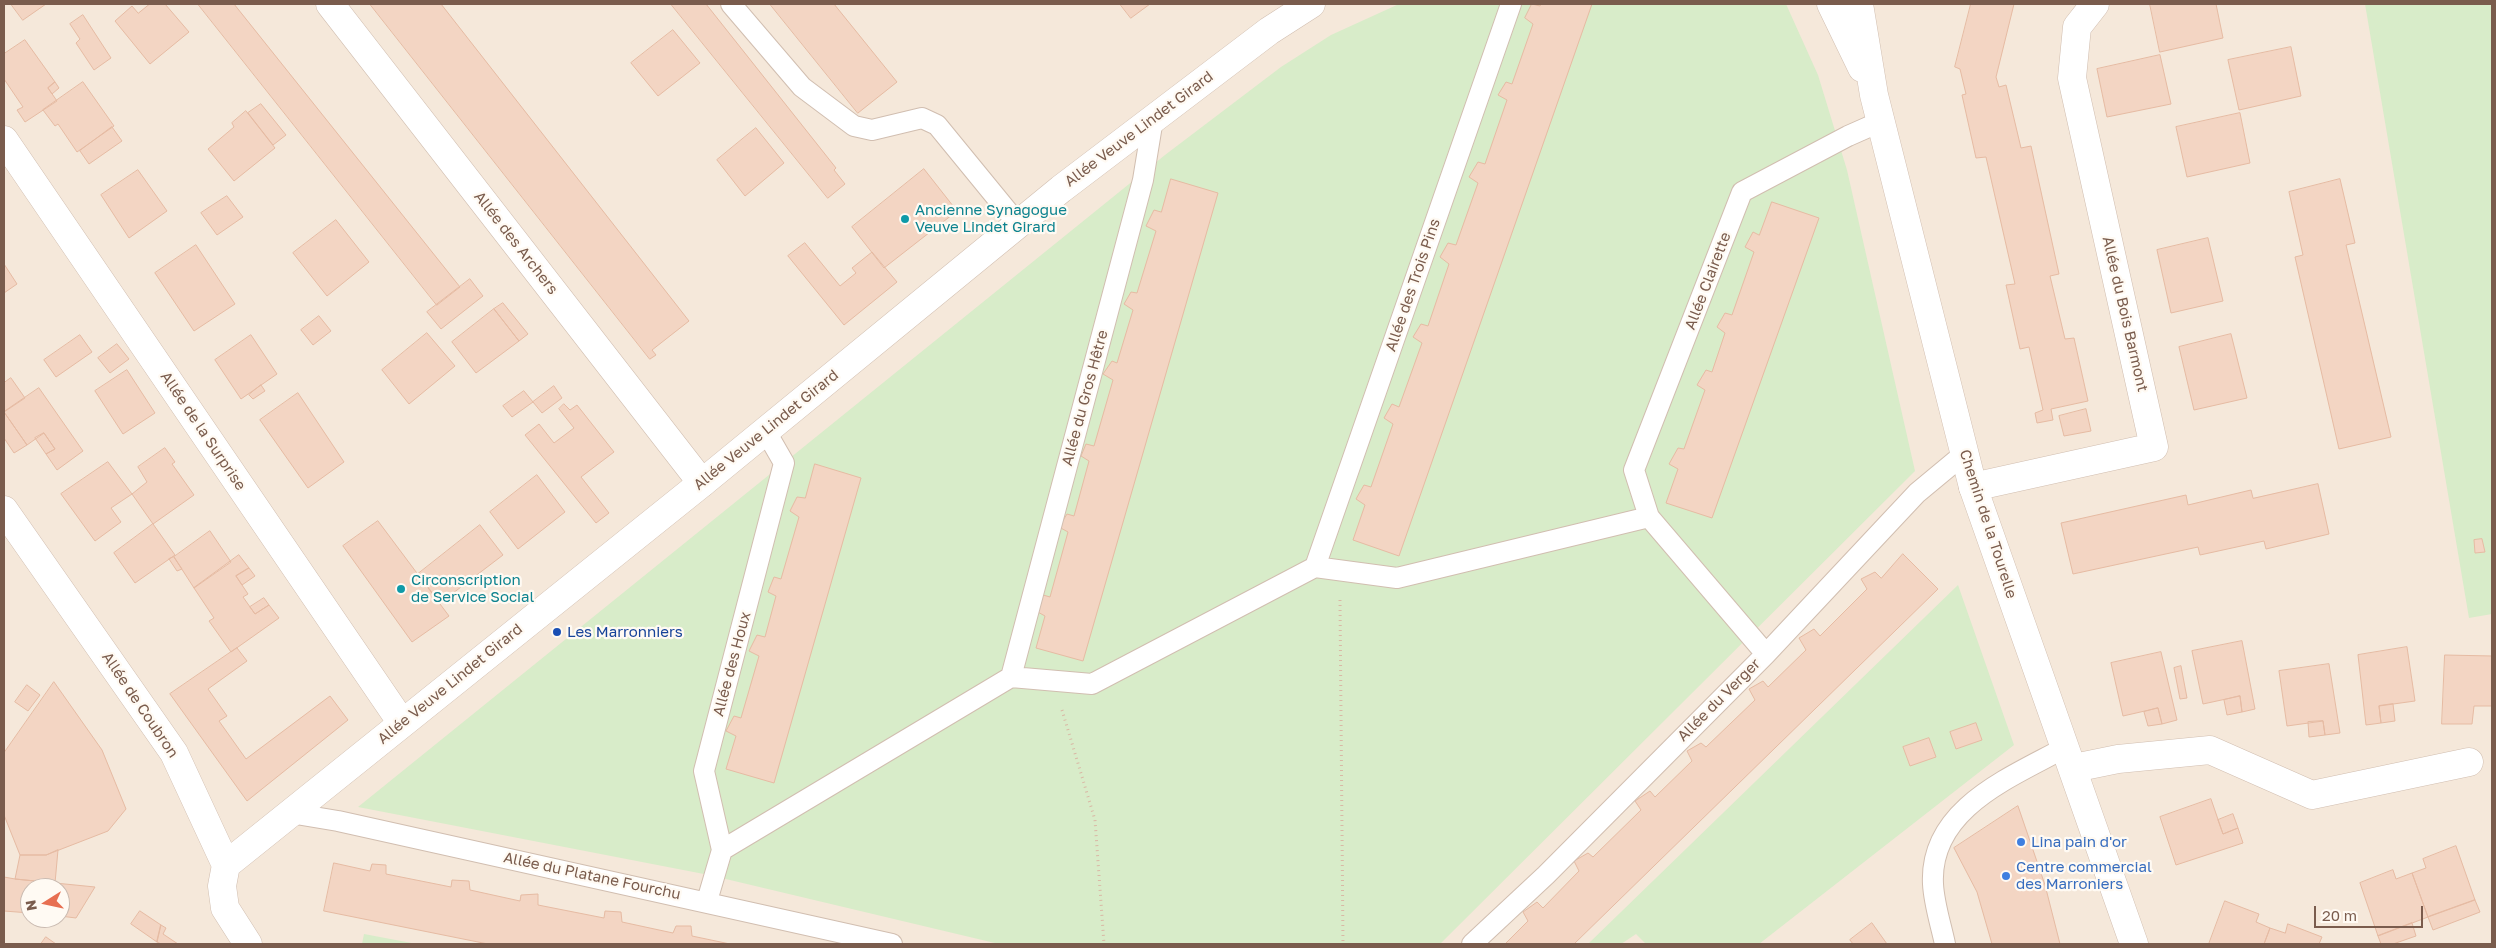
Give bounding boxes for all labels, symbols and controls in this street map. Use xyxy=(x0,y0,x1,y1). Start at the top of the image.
street label: Allée Veuve Lindet Girard xyxy=(1061,67,1217,191)
street label: Allée des Archers xyxy=(470,188,562,298)
place label: Ancienne Synagogue Veuve Lindet Girard xyxy=(915,201,1067,236)
marker: Ancienne Synagogue Veuve Lindet Girard xyxy=(899,213,911,225)
street label: Allée des Trois Pins xyxy=(1382,216,1444,354)
street label: Allée Clairette xyxy=(1681,230,1735,332)
street label: Allée du Bois Barmont xyxy=(2098,235,2152,393)
street label: Allée du Gros Hêtre xyxy=(1058,328,1112,468)
street label: Allée Veuve Lindet Girard xyxy=(690,366,842,494)
street label: Allée de la Surprise xyxy=(157,368,249,494)
street label: Chemin de la Tourelle xyxy=(1955,447,2021,601)
place label: Circonscription de Service Social xyxy=(411,571,534,606)
marker: Circonscription de Service Social xyxy=(395,583,407,595)
street label: Allée des Houx xyxy=(709,610,755,718)
street label: Allée Veuve Lindet Girard xyxy=(374,620,526,748)
place label: Les Marronniers xyxy=(567,623,683,641)
marker: Les Marronniers xyxy=(551,626,563,638)
street label: Allée de Coubron xyxy=(98,649,182,761)
street label: Allée du Verger xyxy=(1674,655,1764,745)
place label: Lina pain d'or xyxy=(2031,833,2127,851)
marker: Lina pain d'or xyxy=(2015,836,2027,848)
street label: Allée du Platane Fourchu xyxy=(502,848,682,904)
place label: Centre commercial des Marroniers xyxy=(2016,858,2152,893)
marker: Centre commercial des Marroniers xyxy=(2000,870,2012,882)
north arrow xyxy=(20,878,70,928)
scale bar xyxy=(2316,896,2425,928)
text: N xyxy=(21,899,40,912)
text: 20 m xyxy=(2322,906,2357,924)

